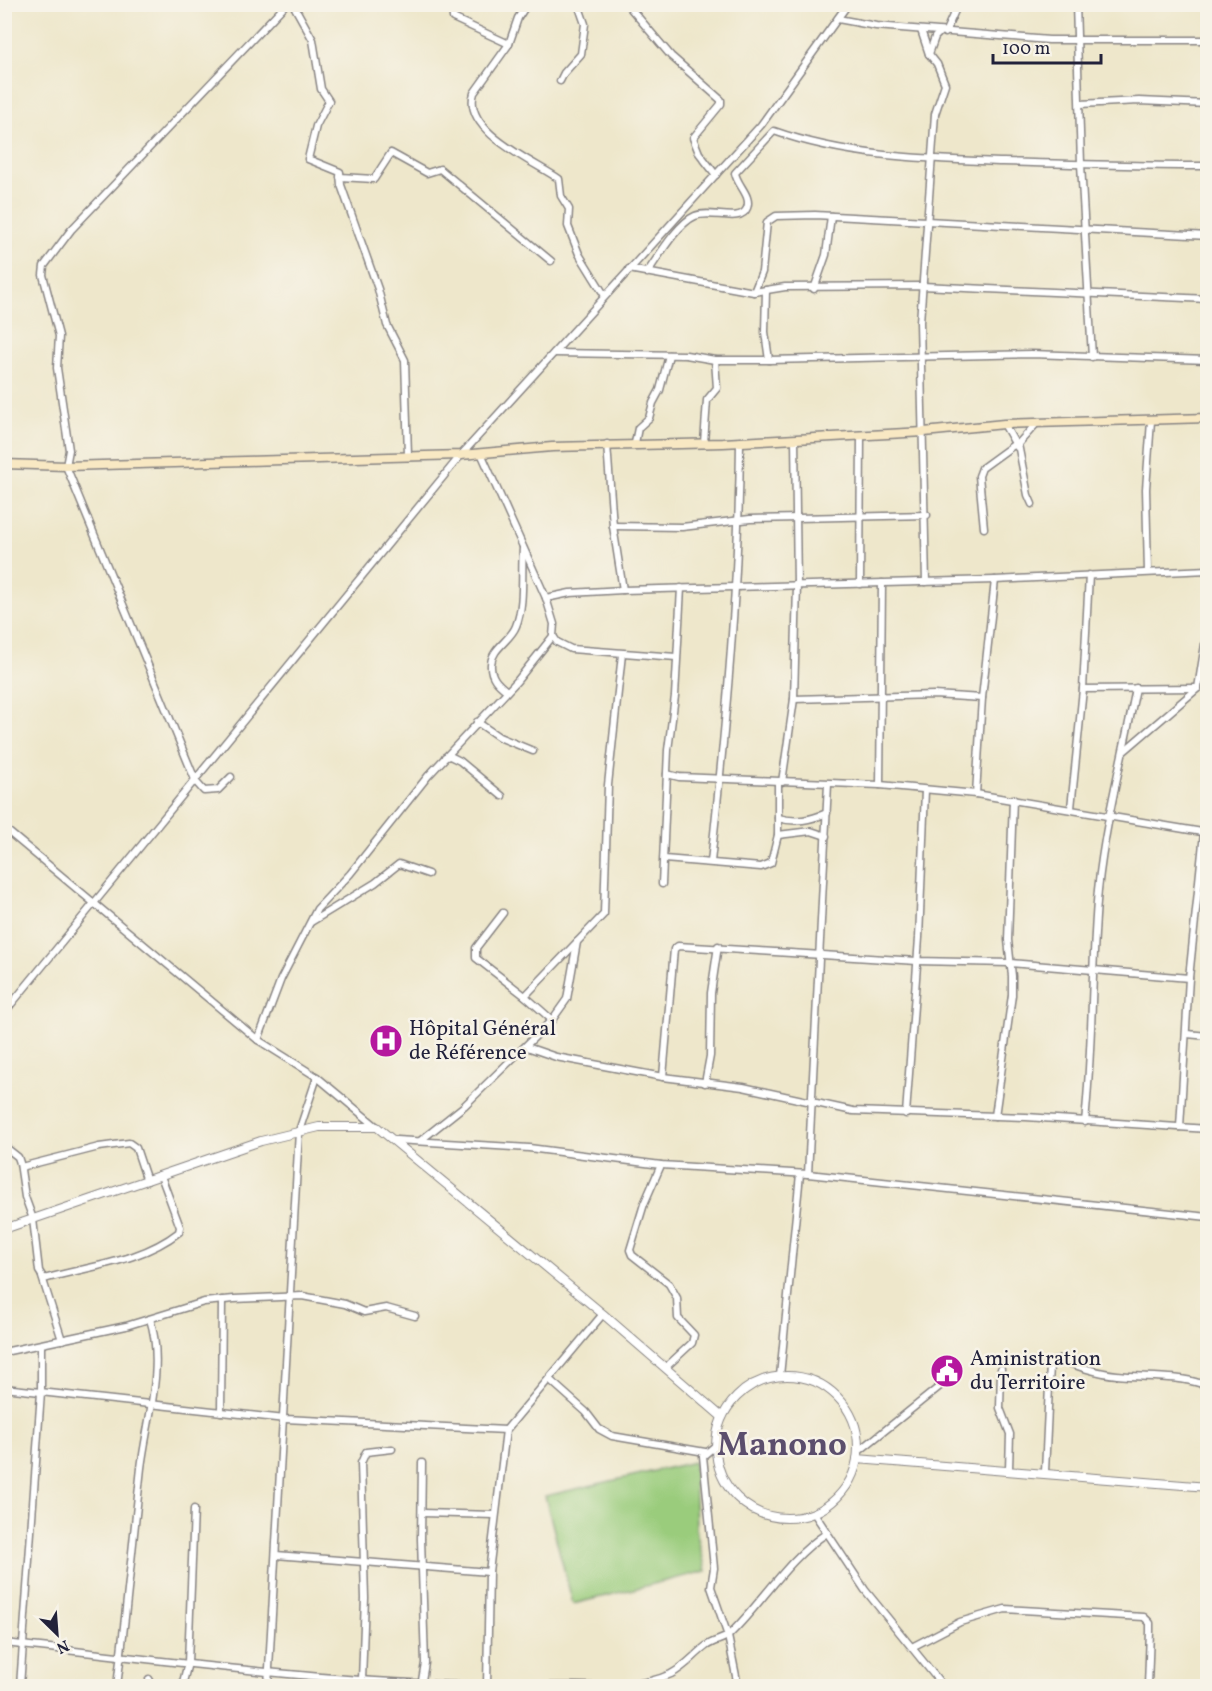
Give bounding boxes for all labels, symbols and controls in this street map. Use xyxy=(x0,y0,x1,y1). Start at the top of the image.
scale bar xyxy=(993,27,1101,65)
text: 100 m xyxy=(1002,37,1051,62)
place label: Hôpital Général de Référence xyxy=(409,1015,556,1068)
hospital icon: Hôpital Général de Référence xyxy=(368,1023,404,1059)
place label: Aministration du Territoire xyxy=(970,1345,1101,1398)
public building icon: Aministration du Territoire xyxy=(929,1353,965,1389)
district label: Manono xyxy=(717,1424,847,1470)
north arrow xyxy=(27,1604,87,1664)
text: N xyxy=(52,1633,72,1658)

